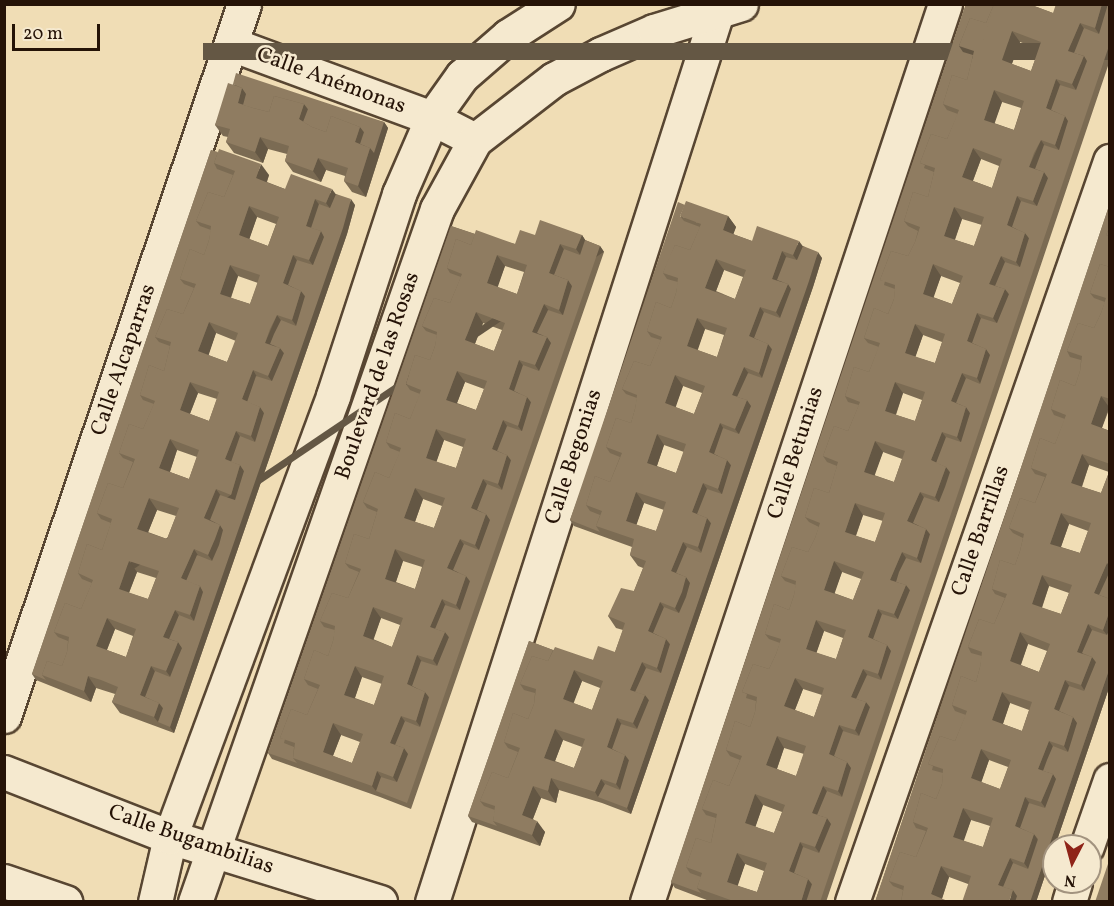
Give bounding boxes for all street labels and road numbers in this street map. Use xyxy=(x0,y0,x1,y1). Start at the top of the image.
street label: Calle Anémonas xyxy=(253,42,409,120)
street label: Boulevard de las Rosas xyxy=(330,269,426,483)
street label: Calle Alcaparras xyxy=(86,281,162,439)
street label: Calle Betunias xyxy=(762,383,830,523)
street label: Calle Begonias xyxy=(540,386,608,528)
street label: Calle Barrillas xyxy=(946,462,1016,600)
street label: Calle Bugambilias xyxy=(105,799,277,881)

